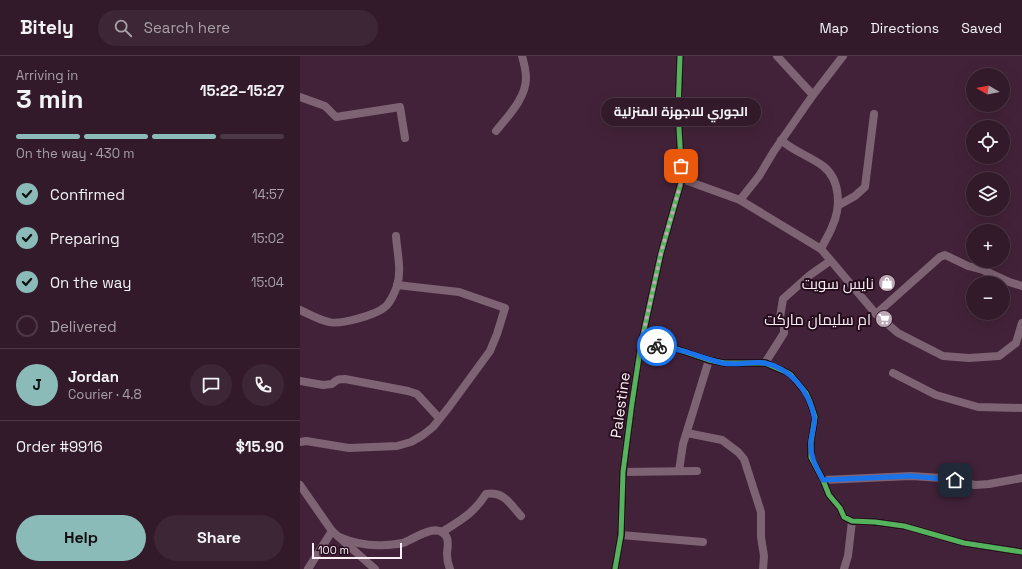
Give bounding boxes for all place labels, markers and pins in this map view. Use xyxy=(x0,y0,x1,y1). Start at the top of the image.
callout: الجوري للاجهزة المنزلية xyxy=(601,98,761,126)
pin xyxy=(664,149,698,183)
shop icon: نايس سويت xyxy=(877,273,897,293)
place label: نايس سويت xyxy=(802,274,874,294)
supermarket icon: ام سليمان ماركت xyxy=(874,309,894,329)
place label: ام سليمان ماركت xyxy=(764,310,871,330)
pin xyxy=(938,463,972,497)

